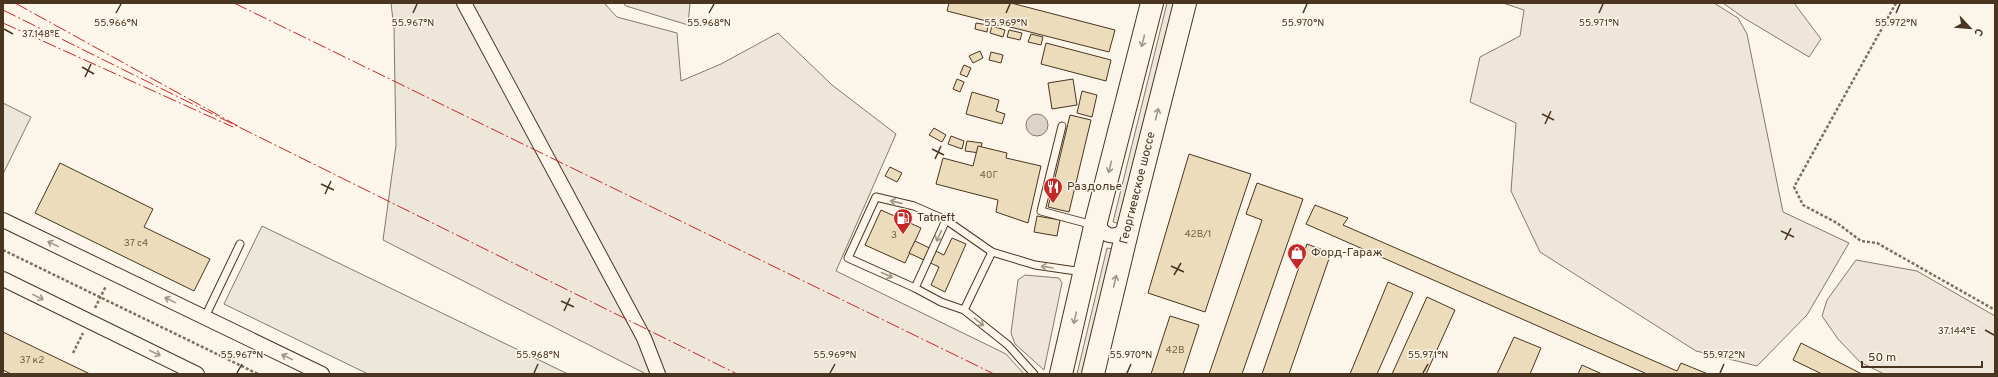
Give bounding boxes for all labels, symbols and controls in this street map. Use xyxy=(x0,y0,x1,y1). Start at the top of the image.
north arrow xyxy=(1950,8,1990,48)
text: 55.966°N xyxy=(94,17,138,30)
text: 55.967°N xyxy=(392,17,434,30)
text: 55.968°N xyxy=(687,17,731,30)
text: 55.969°N xyxy=(984,17,1028,30)
text: 55.970°N xyxy=(1282,17,1324,30)
text: 55.971°N xyxy=(1579,17,1619,30)
text: 55.972°N xyxy=(1875,17,1917,30)
text: С xyxy=(1970,26,1986,38)
text: 37.148°E xyxy=(22,28,60,41)
one-way arrow xyxy=(1138,34,1146,47)
one-way arrow xyxy=(1153,108,1161,121)
street label: Георгиевское шоссе xyxy=(1116,130,1160,246)
one-way arrow xyxy=(1106,160,1114,173)
house number: 40Г xyxy=(980,169,998,182)
restaurant icon: Раздолье xyxy=(1042,176,1064,204)
place label: Раздолье xyxy=(1067,179,1122,195)
one-way arrow xyxy=(890,197,903,205)
fuel station icon: Tatneft xyxy=(892,207,914,235)
place label: Tatneft xyxy=(917,210,955,226)
house number: 42В/1 xyxy=(1184,228,1212,241)
house number: 3 xyxy=(891,229,897,242)
one-way arrow xyxy=(935,230,942,242)
house number: 37 с4 xyxy=(124,237,148,250)
one-way arrow xyxy=(47,240,59,247)
shop icon: Форд-Гараж xyxy=(1286,242,1308,270)
place label: Форд-Гараж xyxy=(1311,245,1383,261)
one-way arrow xyxy=(1040,263,1053,271)
one-way arrow xyxy=(880,272,892,279)
one-way arrow xyxy=(1112,275,1120,288)
one-way arrow xyxy=(32,293,44,301)
one-way arrow xyxy=(164,296,176,304)
one-way arrow xyxy=(1070,311,1078,324)
one-way arrow xyxy=(973,317,984,326)
text: 37.144°E xyxy=(1938,325,1976,338)
scale bar xyxy=(1862,343,1982,369)
house number: 42В xyxy=(1166,344,1184,357)
text: 55.967°N xyxy=(221,349,263,362)
text: 55.968°N xyxy=(516,349,560,362)
text: 55.969°N xyxy=(813,349,857,362)
text: 55.970°N xyxy=(1110,349,1152,362)
text: 55.971°N xyxy=(1408,349,1448,362)
text: 55.972°N xyxy=(1703,349,1745,362)
one-way arrow xyxy=(149,350,161,358)
text: 50 m xyxy=(1868,350,1896,366)
one-way arrow xyxy=(281,353,293,360)
house number: 37 к2 xyxy=(20,354,44,367)

